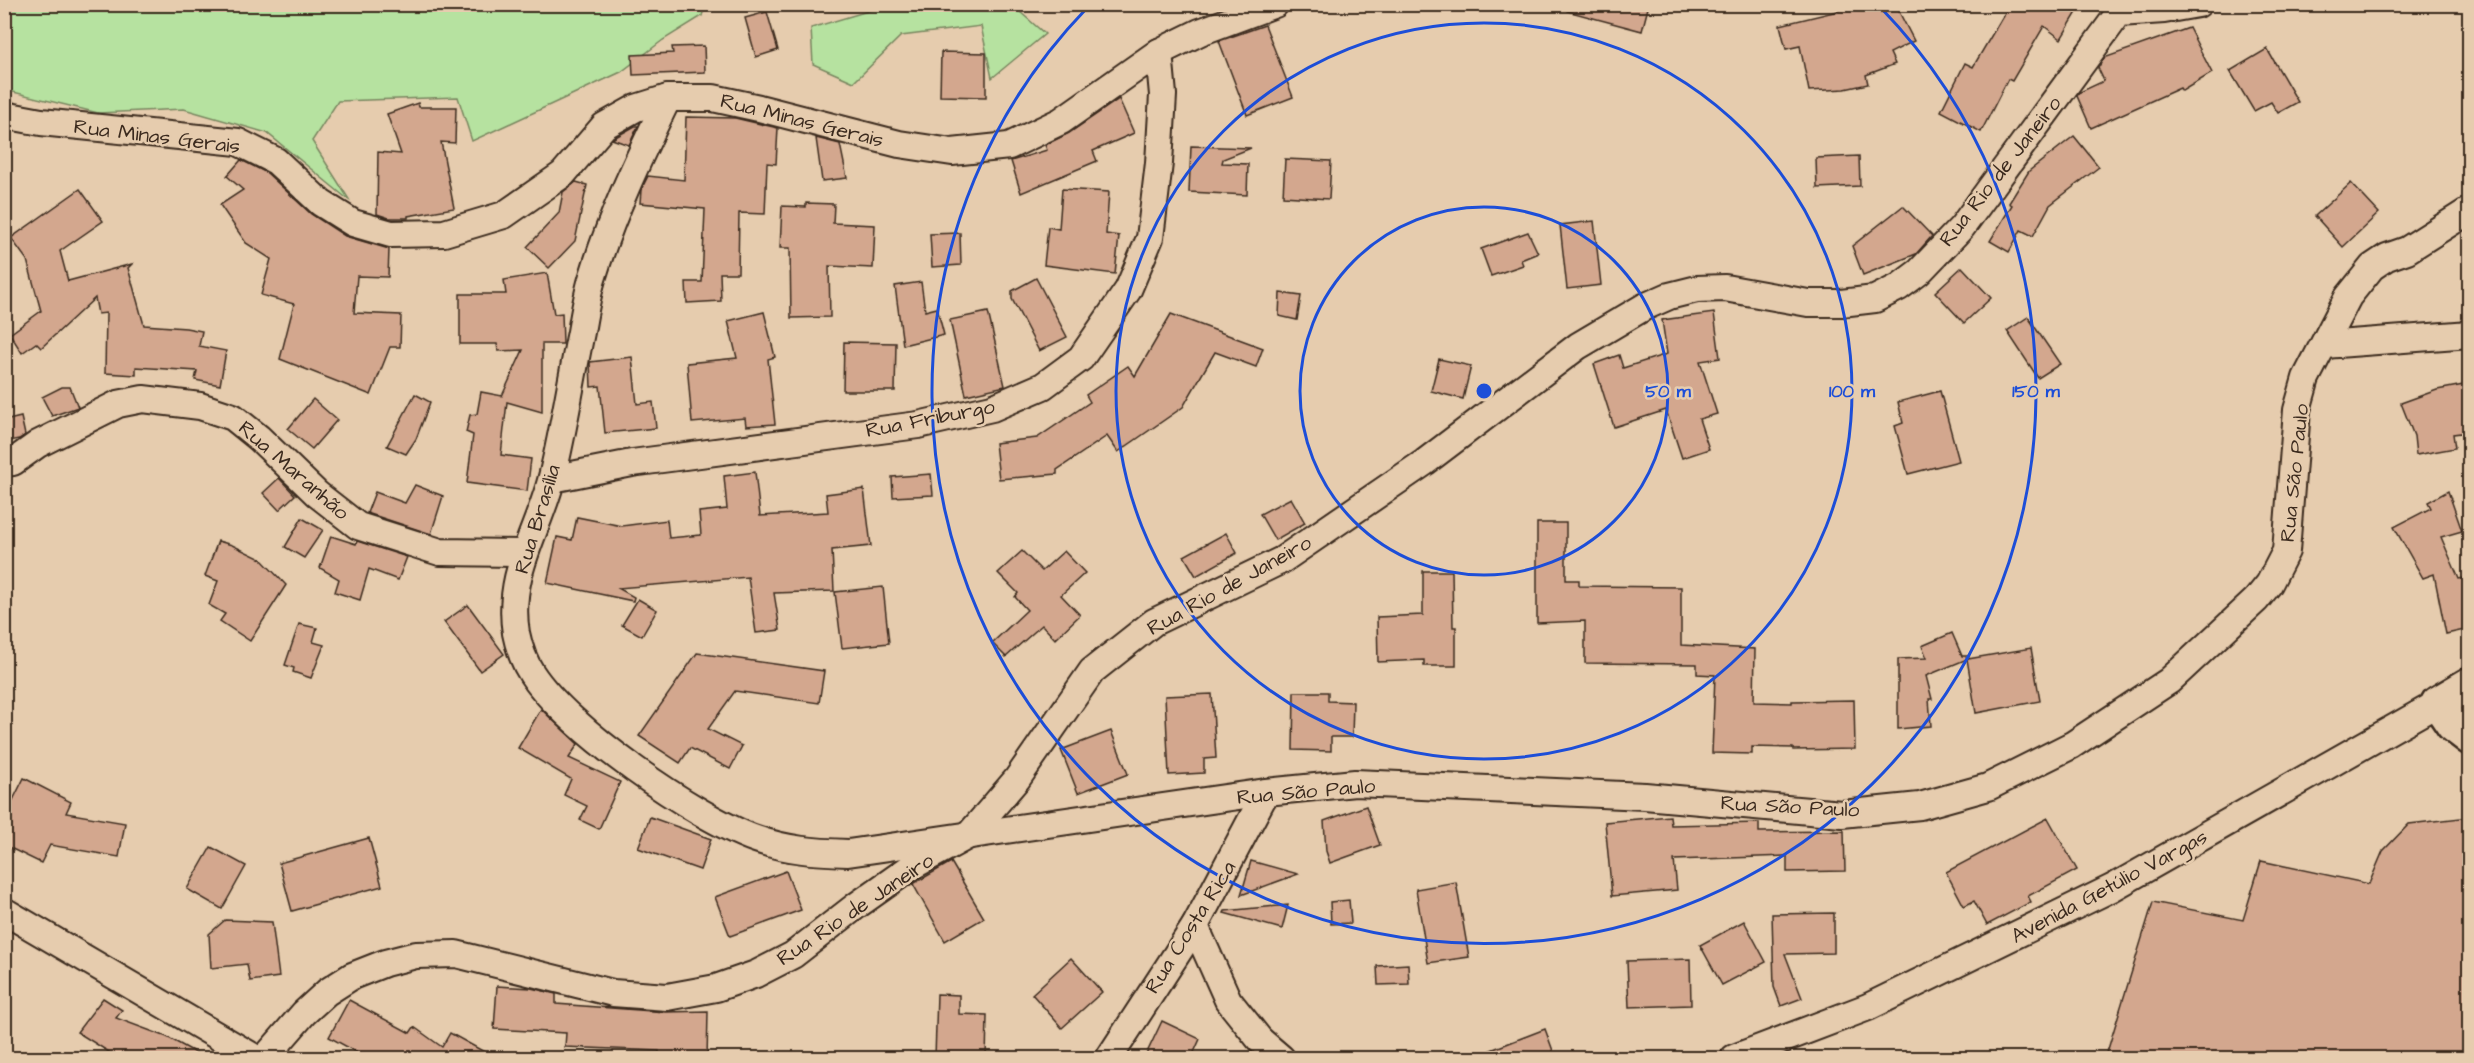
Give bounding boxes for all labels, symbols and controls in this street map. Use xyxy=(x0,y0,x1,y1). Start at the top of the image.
street label: Rua Minas Gerais xyxy=(717,86,887,155)
street label: Rua Rio de Janeiro xyxy=(1932,90,2069,253)
street label: Rua Minas Gerais xyxy=(72,112,242,161)
text: 50 m xyxy=(1645,379,1692,404)
text: 100 m xyxy=(1829,379,1876,404)
text: 150 m xyxy=(2012,379,2061,404)
centre of rings xyxy=(1474,381,1494,401)
street label: Rua Friburgo xyxy=(863,392,998,447)
street label: Rua São Paulo xyxy=(2273,402,2316,544)
street label: Rua Maranhão xyxy=(232,414,356,527)
street label: Rua Brasília xyxy=(507,461,568,577)
street label: Rua Rio de Janeiro xyxy=(1142,528,1317,643)
street label: Rua São Paulo xyxy=(1236,771,1377,812)
street label: Rua São Paulo xyxy=(1720,788,1860,825)
street label: Avenida Getúlio Vargas xyxy=(2006,822,2213,952)
street label: Rua Rio de Janeiro xyxy=(771,846,940,973)
street label: Rua Costa Rica xyxy=(1138,855,1243,999)

